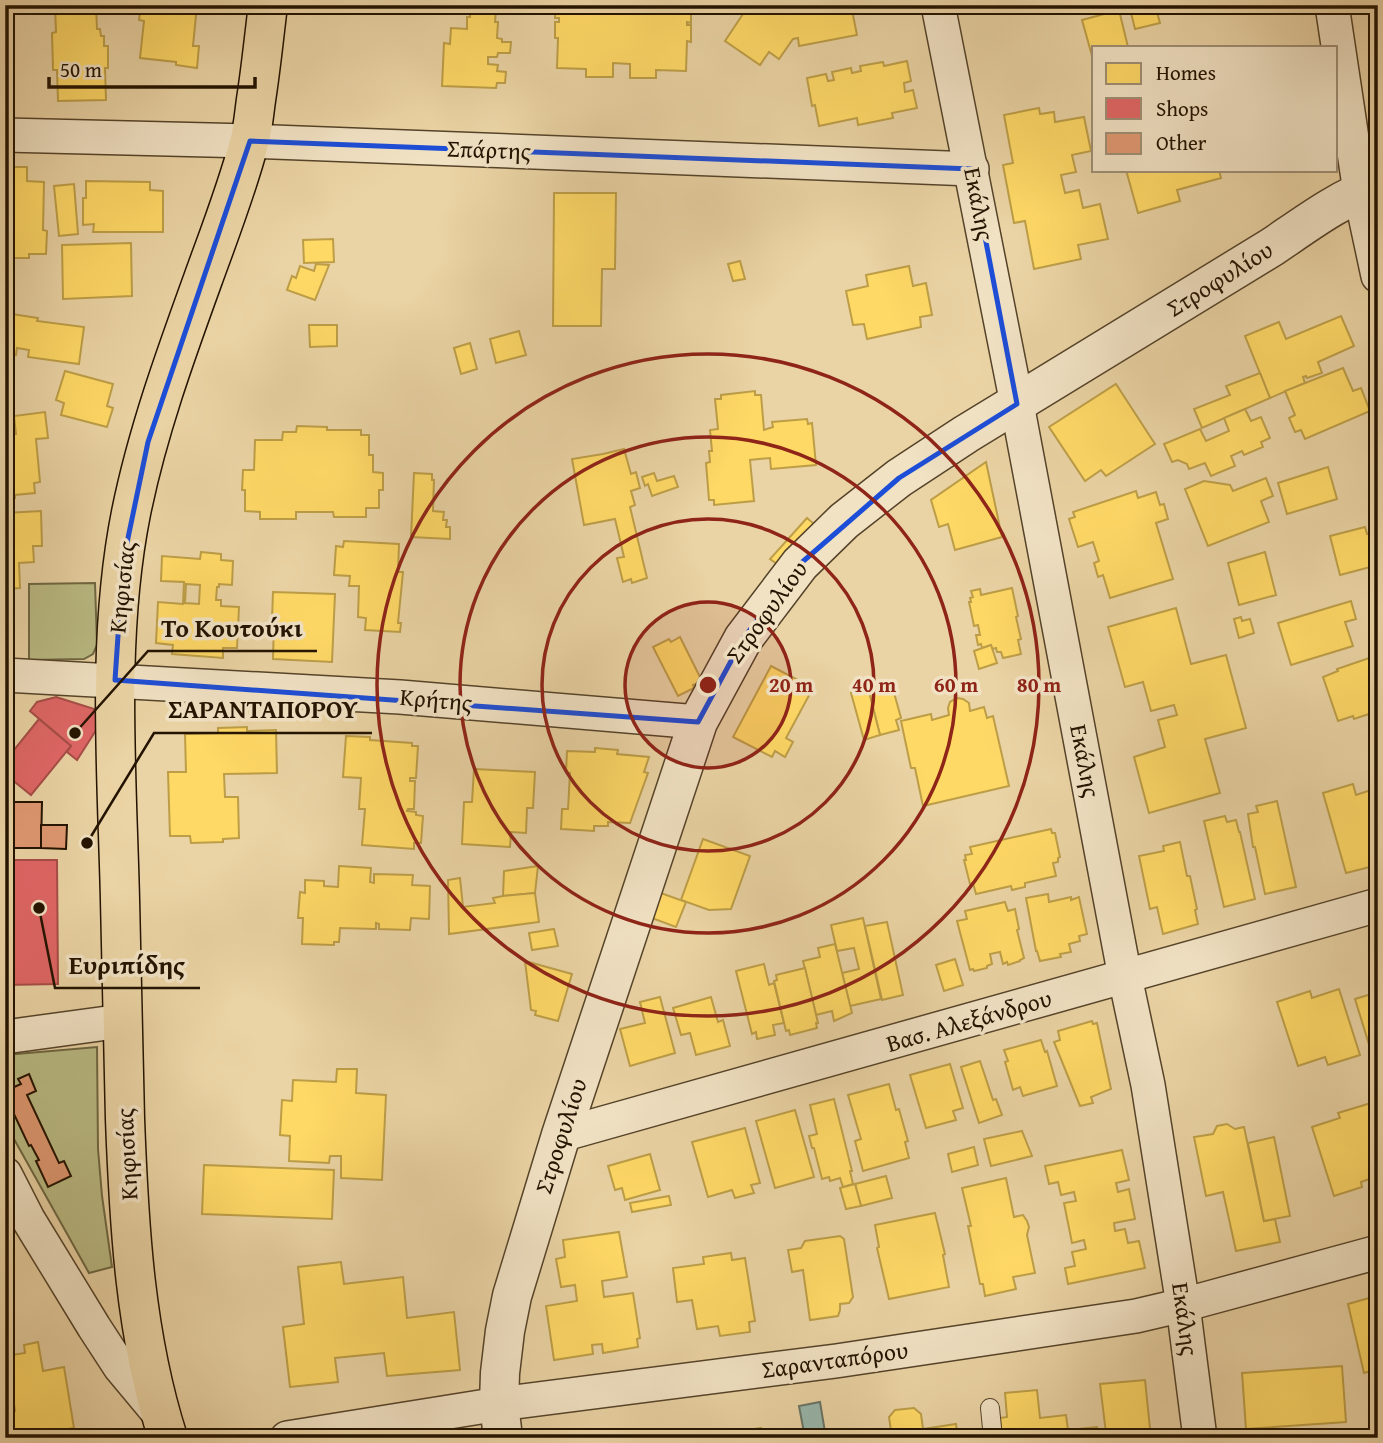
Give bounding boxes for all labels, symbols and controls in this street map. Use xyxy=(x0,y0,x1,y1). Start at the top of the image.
scale bar xyxy=(49,46,256,90)
legend xyxy=(1092,46,1338,172)
text: 50 m xyxy=(60,54,102,85)
text: Homes xyxy=(1156,57,1216,88)
text: Shops xyxy=(1156,93,1208,124)
text: Other xyxy=(1156,127,1207,158)
street label: Σπάρτης xyxy=(446,131,532,168)
street label: Εκάλης xyxy=(955,164,1004,243)
street label: Στροφυλίου xyxy=(1160,232,1280,325)
street label: Κηφισίας xyxy=(99,539,144,635)
street label: Στροφυλίου xyxy=(717,553,816,670)
callout: Το Κουτούκι xyxy=(148,604,317,651)
text: Το Κουτούκι xyxy=(161,608,303,647)
text: 20 m xyxy=(769,669,813,700)
text: 40 m xyxy=(852,669,896,700)
text: 60 m xyxy=(934,669,978,700)
text: 80 m xyxy=(1017,669,1061,700)
centre of rings xyxy=(696,673,720,697)
street label: Κρήτης xyxy=(399,679,474,720)
callout: ΣΑΡΑΝΤΑΠΟΡΟΥ xyxy=(154,686,372,733)
text: ΣΑΡΑΝΤΑΠΟΡΟΥ xyxy=(168,689,359,728)
street label: Εκάλης xyxy=(1061,721,1110,800)
callout: Ευριπίδης xyxy=(55,941,200,988)
text: Ευριπίδης xyxy=(69,945,185,984)
street label: Βασ. Αλεξάνδρου xyxy=(882,980,1056,1061)
street label: Στροφυλίου xyxy=(525,1074,596,1198)
street label: Κηφισίας xyxy=(107,1107,146,1201)
street label: Εκάλης xyxy=(1163,1280,1208,1358)
street label: Σαρανταπόρου xyxy=(759,1332,910,1387)

